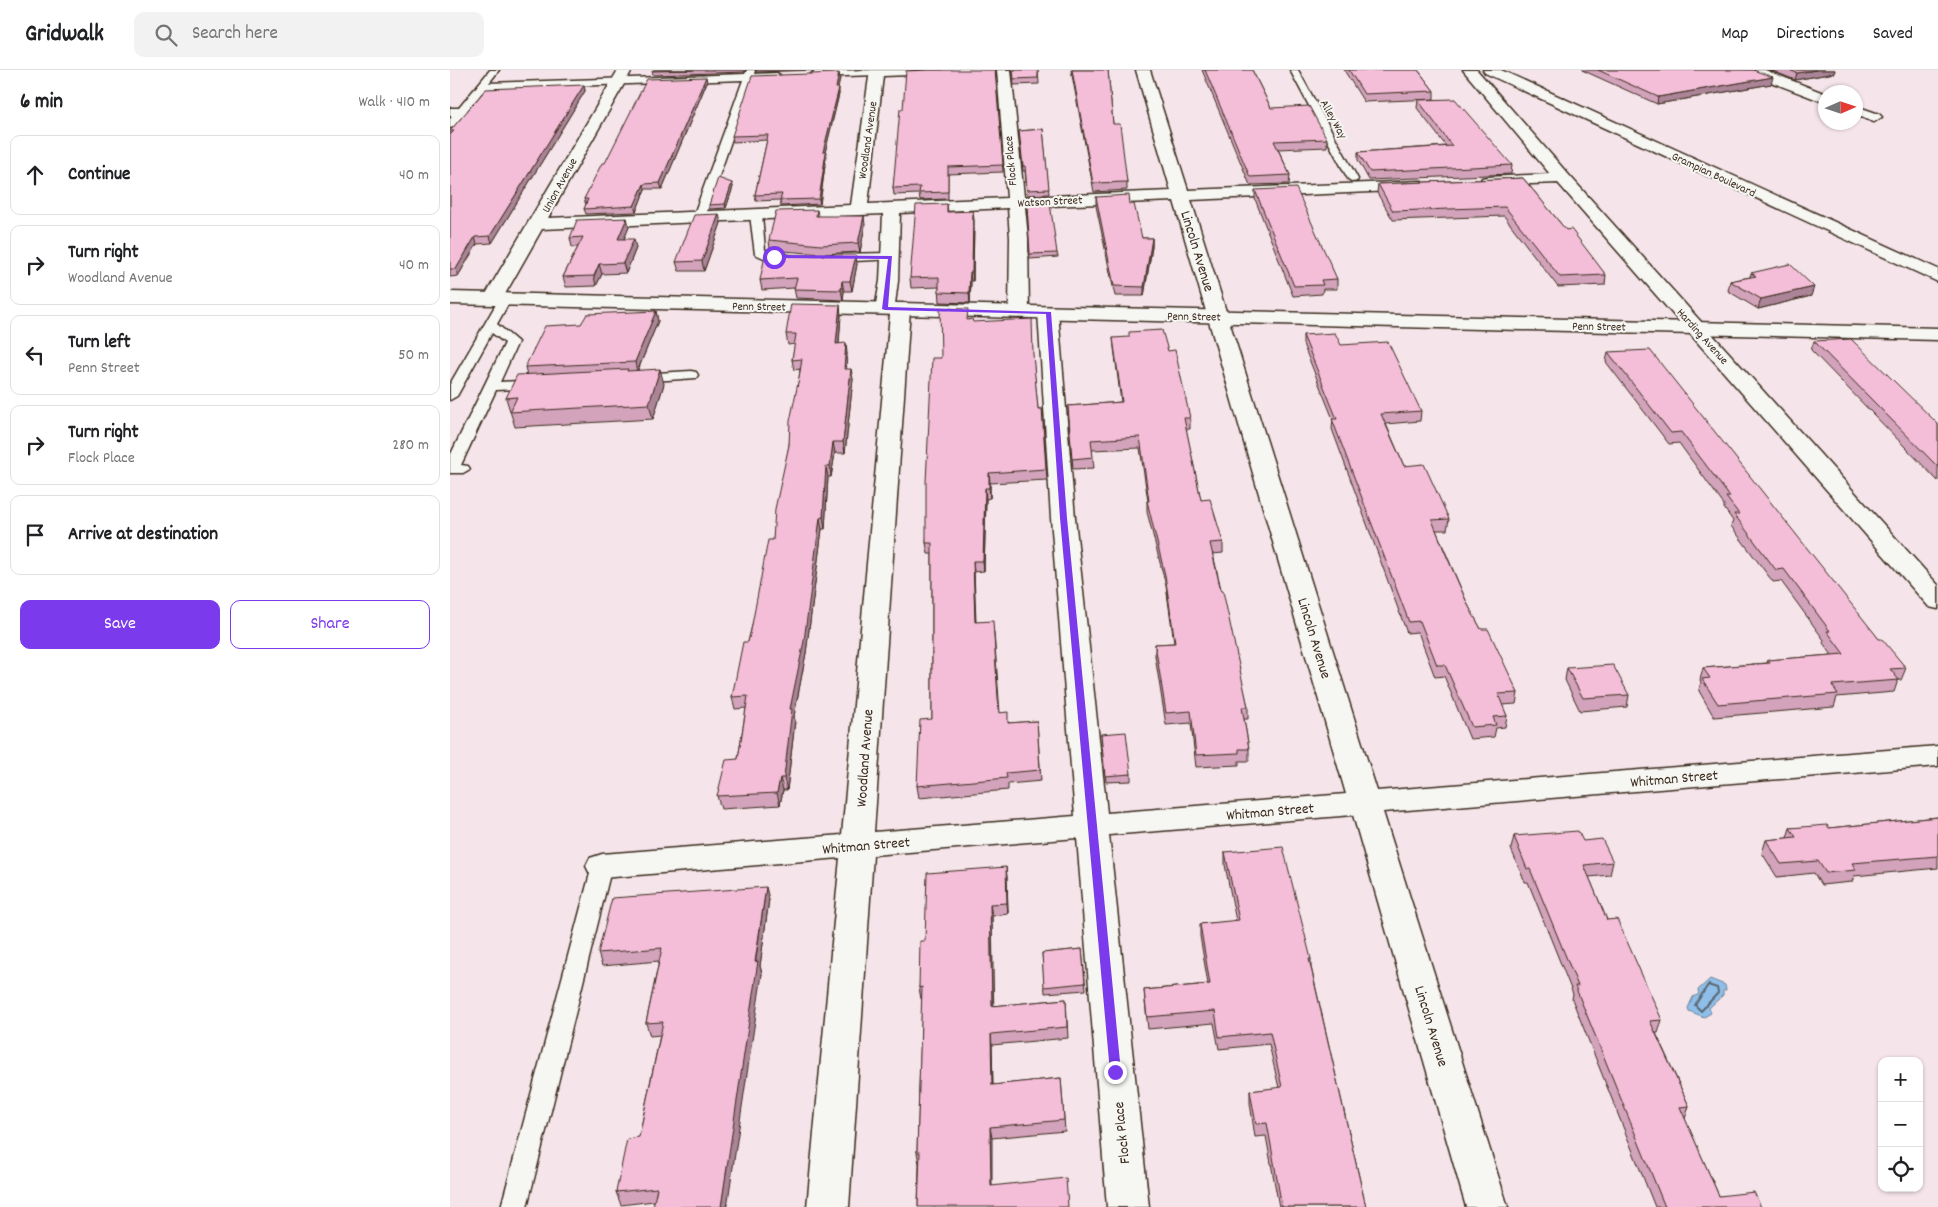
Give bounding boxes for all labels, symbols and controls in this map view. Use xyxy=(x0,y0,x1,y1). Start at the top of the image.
search box xyxy=(134,12,484,57)
text: Gridwalk xyxy=(25,18,104,52)
icon: search xyxy=(152,21,180,49)
text: Search here xyxy=(192,21,278,48)
text: Map xyxy=(1721,22,1748,47)
text: Directions xyxy=(1776,22,1845,47)
text: Saved xyxy=(1873,22,1913,47)
north arrow xyxy=(1818,85,1863,130)
text: 6 min xyxy=(20,88,63,118)
text: Walk · 410 m xyxy=(358,91,430,114)
street label: Alley Way xyxy=(1315,97,1351,143)
street label: Woodland Avenue xyxy=(855,100,882,180)
street label: Flock Place xyxy=(1001,135,1022,187)
street label: Grampian Boulevard xyxy=(1668,148,1758,202)
street label: Union Avenue xyxy=(538,155,582,216)
icon: ahead xyxy=(21,161,49,189)
text: Continue xyxy=(68,162,130,189)
text: 40 m xyxy=(399,164,429,187)
street label: Watson Street xyxy=(1017,192,1083,213)
street label: Lincoln Avenue xyxy=(1173,208,1219,295)
text: Turn right xyxy=(68,240,139,267)
route start xyxy=(763,246,786,269)
icon: right xyxy=(21,251,49,279)
text: 40 m xyxy=(399,254,429,277)
text: Woodland Avenue xyxy=(68,267,173,290)
street label: Penn Street xyxy=(732,299,787,316)
street label: Harding Avenue xyxy=(1672,305,1732,369)
street label: Penn Street xyxy=(1167,309,1222,326)
street label: Penn Street xyxy=(1572,319,1627,336)
text: Turn left xyxy=(68,330,131,357)
icon: left xyxy=(21,341,49,369)
text: 50 m xyxy=(398,344,429,367)
text: Penn Street xyxy=(68,357,140,380)
text: Turn right xyxy=(68,420,139,447)
icon: right xyxy=(21,431,49,459)
text: 280 m xyxy=(392,434,429,457)
text: Flock Place xyxy=(68,447,135,470)
icon: arrive xyxy=(21,521,49,549)
text: Arrive at destination xyxy=(68,522,218,549)
street label: Lincoln Avenue xyxy=(1290,595,1336,682)
button: Save xyxy=(20,600,220,649)
button: Share xyxy=(230,600,430,649)
street label: Woodland Avenue xyxy=(852,708,880,808)
street label: Whitman Street xyxy=(1629,765,1719,795)
street label: Whitman Street xyxy=(1225,798,1315,828)
street label: Whitman Street xyxy=(821,832,911,862)
street label: Lincoln Avenue xyxy=(1407,983,1453,1070)
map controls xyxy=(1878,1057,1923,1192)
button: + xyxy=(1878,1057,1923,1102)
route end xyxy=(1104,1061,1127,1084)
street label: Flock Place xyxy=(1109,1100,1137,1165)
button: − xyxy=(1878,1102,1923,1147)
button: locate xyxy=(1878,1147,1923,1192)

